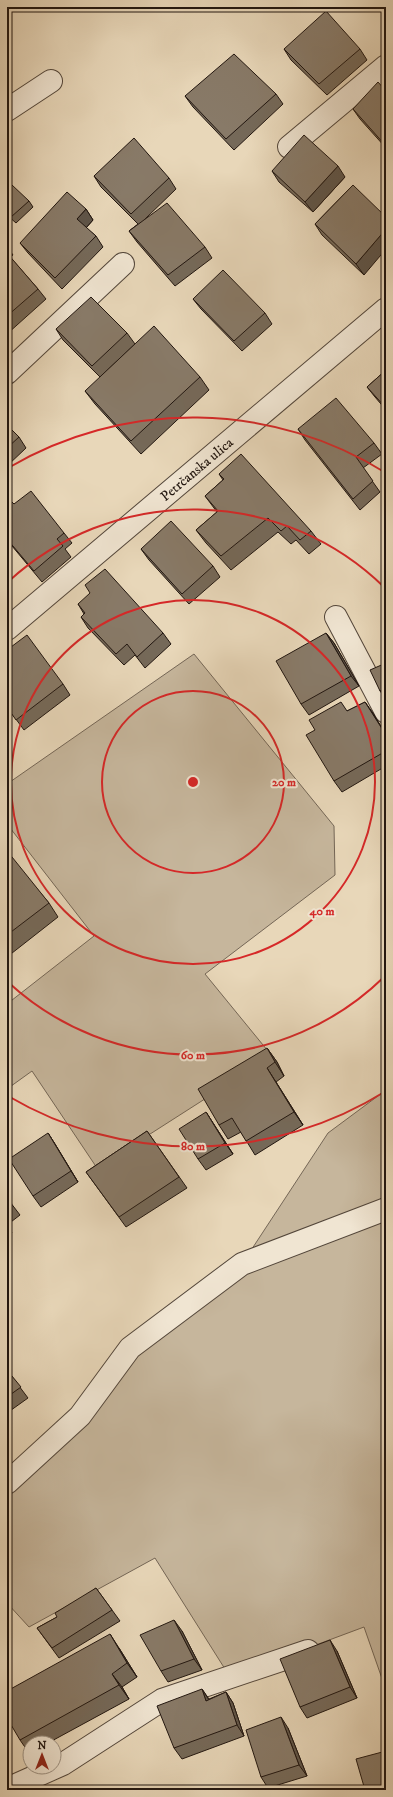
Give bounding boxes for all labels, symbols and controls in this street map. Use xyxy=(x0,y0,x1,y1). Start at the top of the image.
street label: Petrčanska ulica xyxy=(157,434,237,506)
centre of rings xyxy=(186,775,200,789)
text: 20 m xyxy=(272,775,296,790)
text: 40 m xyxy=(309,904,334,919)
text: 60 m xyxy=(181,1048,205,1063)
text: 80 m xyxy=(181,1139,205,1154)
north arrow xyxy=(22,1735,62,1775)
text: N xyxy=(37,1739,47,1753)

